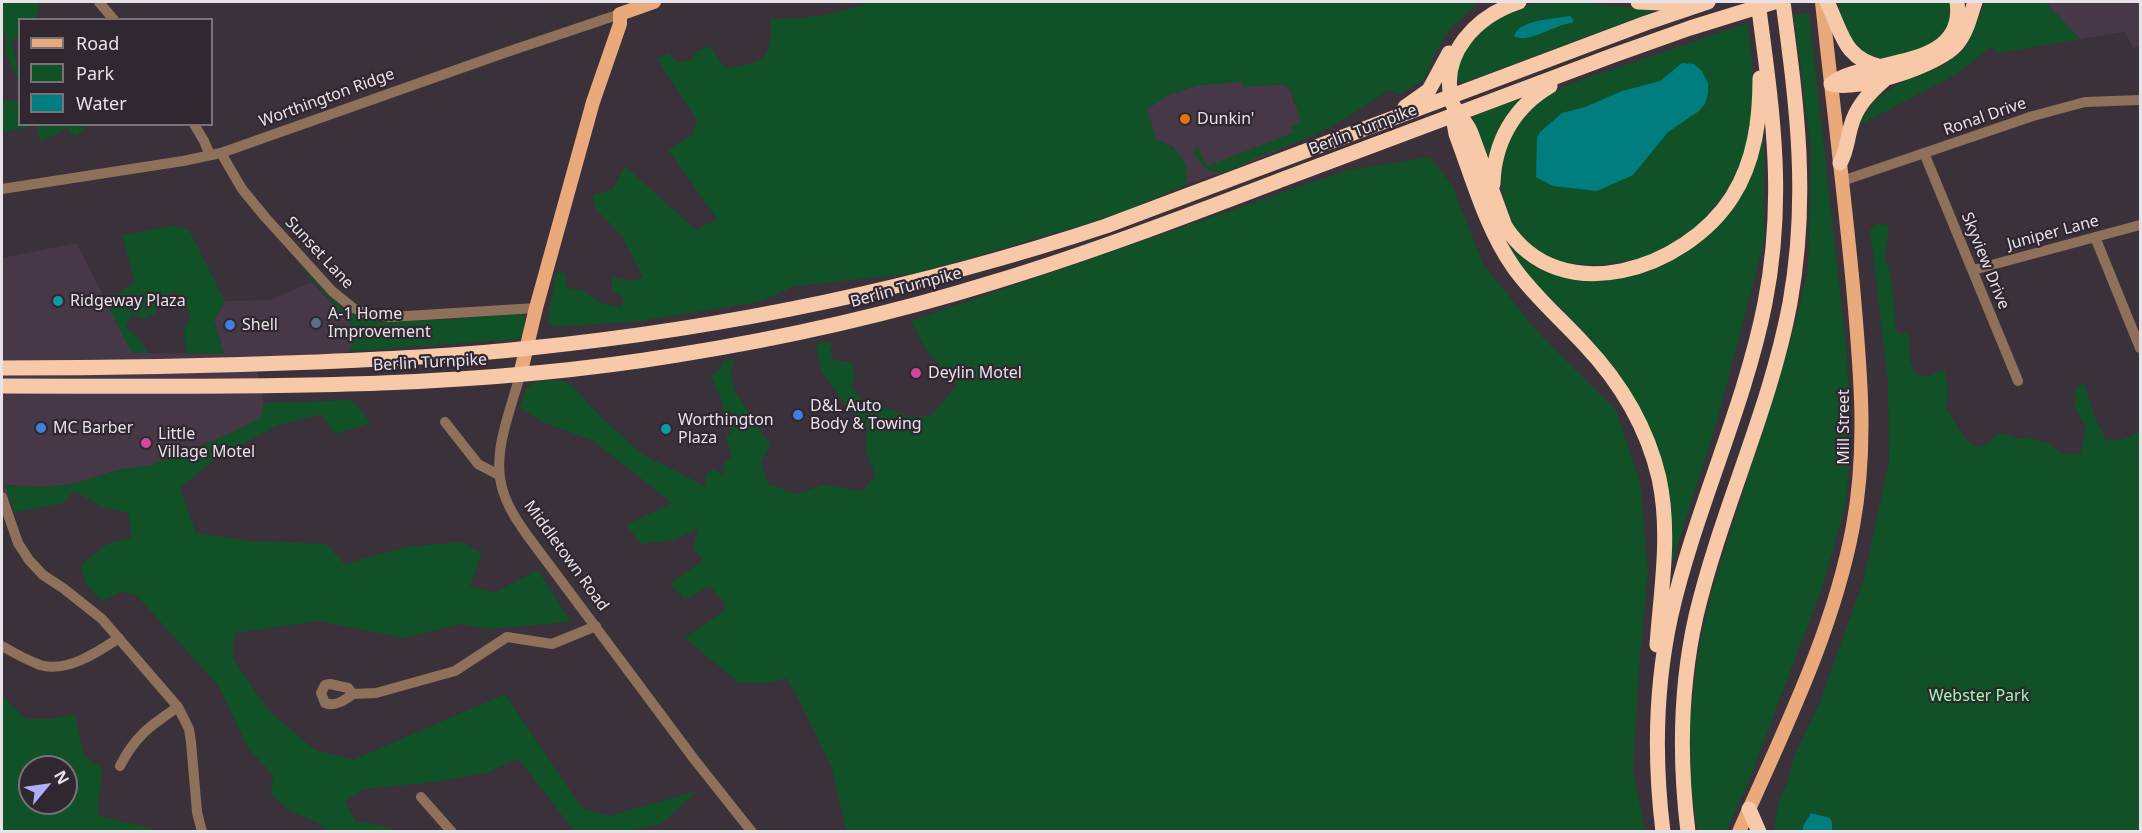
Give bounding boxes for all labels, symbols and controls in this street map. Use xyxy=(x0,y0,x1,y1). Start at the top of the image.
legend xyxy=(18,18,213,126)
text: Road xyxy=(76,31,119,55)
text: Park xyxy=(76,61,114,85)
street label: Worthington Ridge xyxy=(257,65,397,131)
text: Water xyxy=(76,91,127,115)
street label: Ronal Drive xyxy=(1941,94,2029,140)
street label: Berlin Turnpike xyxy=(1306,101,1420,159)
place label: Dunkin' xyxy=(1197,109,1254,129)
marker: Dunkin' xyxy=(1178,112,1192,126)
street label: Skyview Drive xyxy=(1957,210,2013,312)
street label: Juniper Lane xyxy=(2005,212,2101,254)
street label: Sunset Lane xyxy=(281,213,357,293)
street label: Berlin Turnpike xyxy=(848,264,964,312)
place label: Ridgeway Plaza xyxy=(70,291,186,311)
marker: Ridgeway Plaza xyxy=(51,294,65,308)
place label: A-1 Home Improvement xyxy=(328,304,431,342)
place label: Shell xyxy=(242,315,278,335)
marker: A-1 Home Improvement xyxy=(309,316,323,330)
marker: Shell xyxy=(223,318,237,332)
street label: Berlin Turnpike xyxy=(372,350,488,376)
place label: Deylin Motel xyxy=(928,363,1022,383)
marker: Deylin Motel xyxy=(909,366,923,380)
street label: Mill Street xyxy=(1834,389,1854,465)
place label: D&L Auto Body & Towing xyxy=(810,396,922,434)
marker: D&L Auto Body & Towing xyxy=(791,408,805,422)
place label: Worthington Plaza xyxy=(678,410,774,448)
place label: MC Barber xyxy=(53,418,133,438)
marker: MC Barber xyxy=(34,421,48,435)
marker: Worthington Plaza xyxy=(659,422,673,436)
place label: Little Village Motel xyxy=(158,424,255,462)
marker: Little Village Motel xyxy=(139,436,153,450)
street label: Middletown Road xyxy=(520,497,612,615)
park label: Webster Park xyxy=(1929,686,2029,706)
north arrow xyxy=(18,755,78,815)
text: N xyxy=(49,766,75,788)

